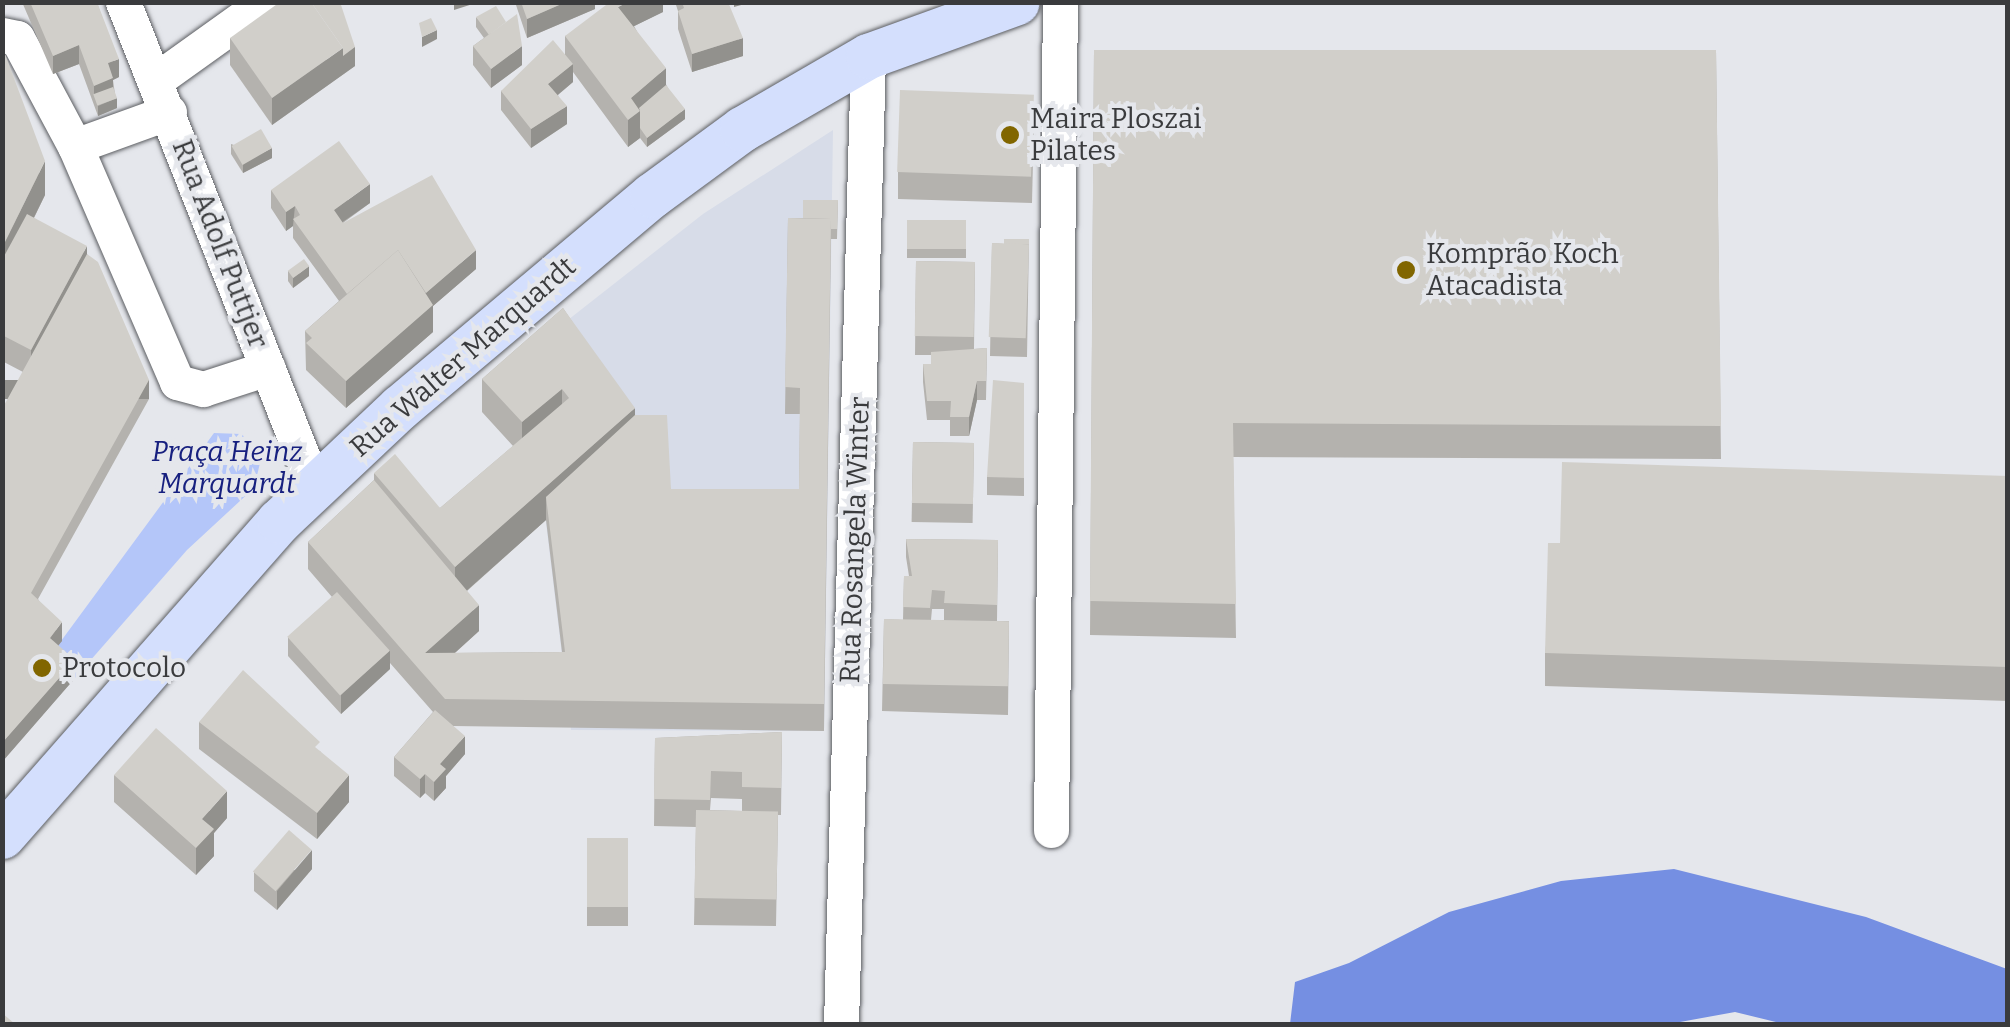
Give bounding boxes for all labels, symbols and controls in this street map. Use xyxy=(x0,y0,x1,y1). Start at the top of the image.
place label: Maira Ploszai Pilates xyxy=(1030,102,1202,168)
marker: Maira Ploszai Pilates xyxy=(999,124,1021,146)
street label: Rua Adolf Puttjer xyxy=(165,135,275,353)
place label: Komprão Koch Atacadista xyxy=(1426,237,1619,303)
street label: Rua Walter Marquardt xyxy=(343,250,583,464)
marker: Komprão Koch Atacadista xyxy=(1395,259,1417,281)
street label: Rua Rosangela Winter xyxy=(833,396,877,684)
park label: Praça Heinz Marquardt xyxy=(151,435,303,501)
place label: Protocolo xyxy=(62,651,186,685)
marker: Protocolo xyxy=(31,657,53,679)

